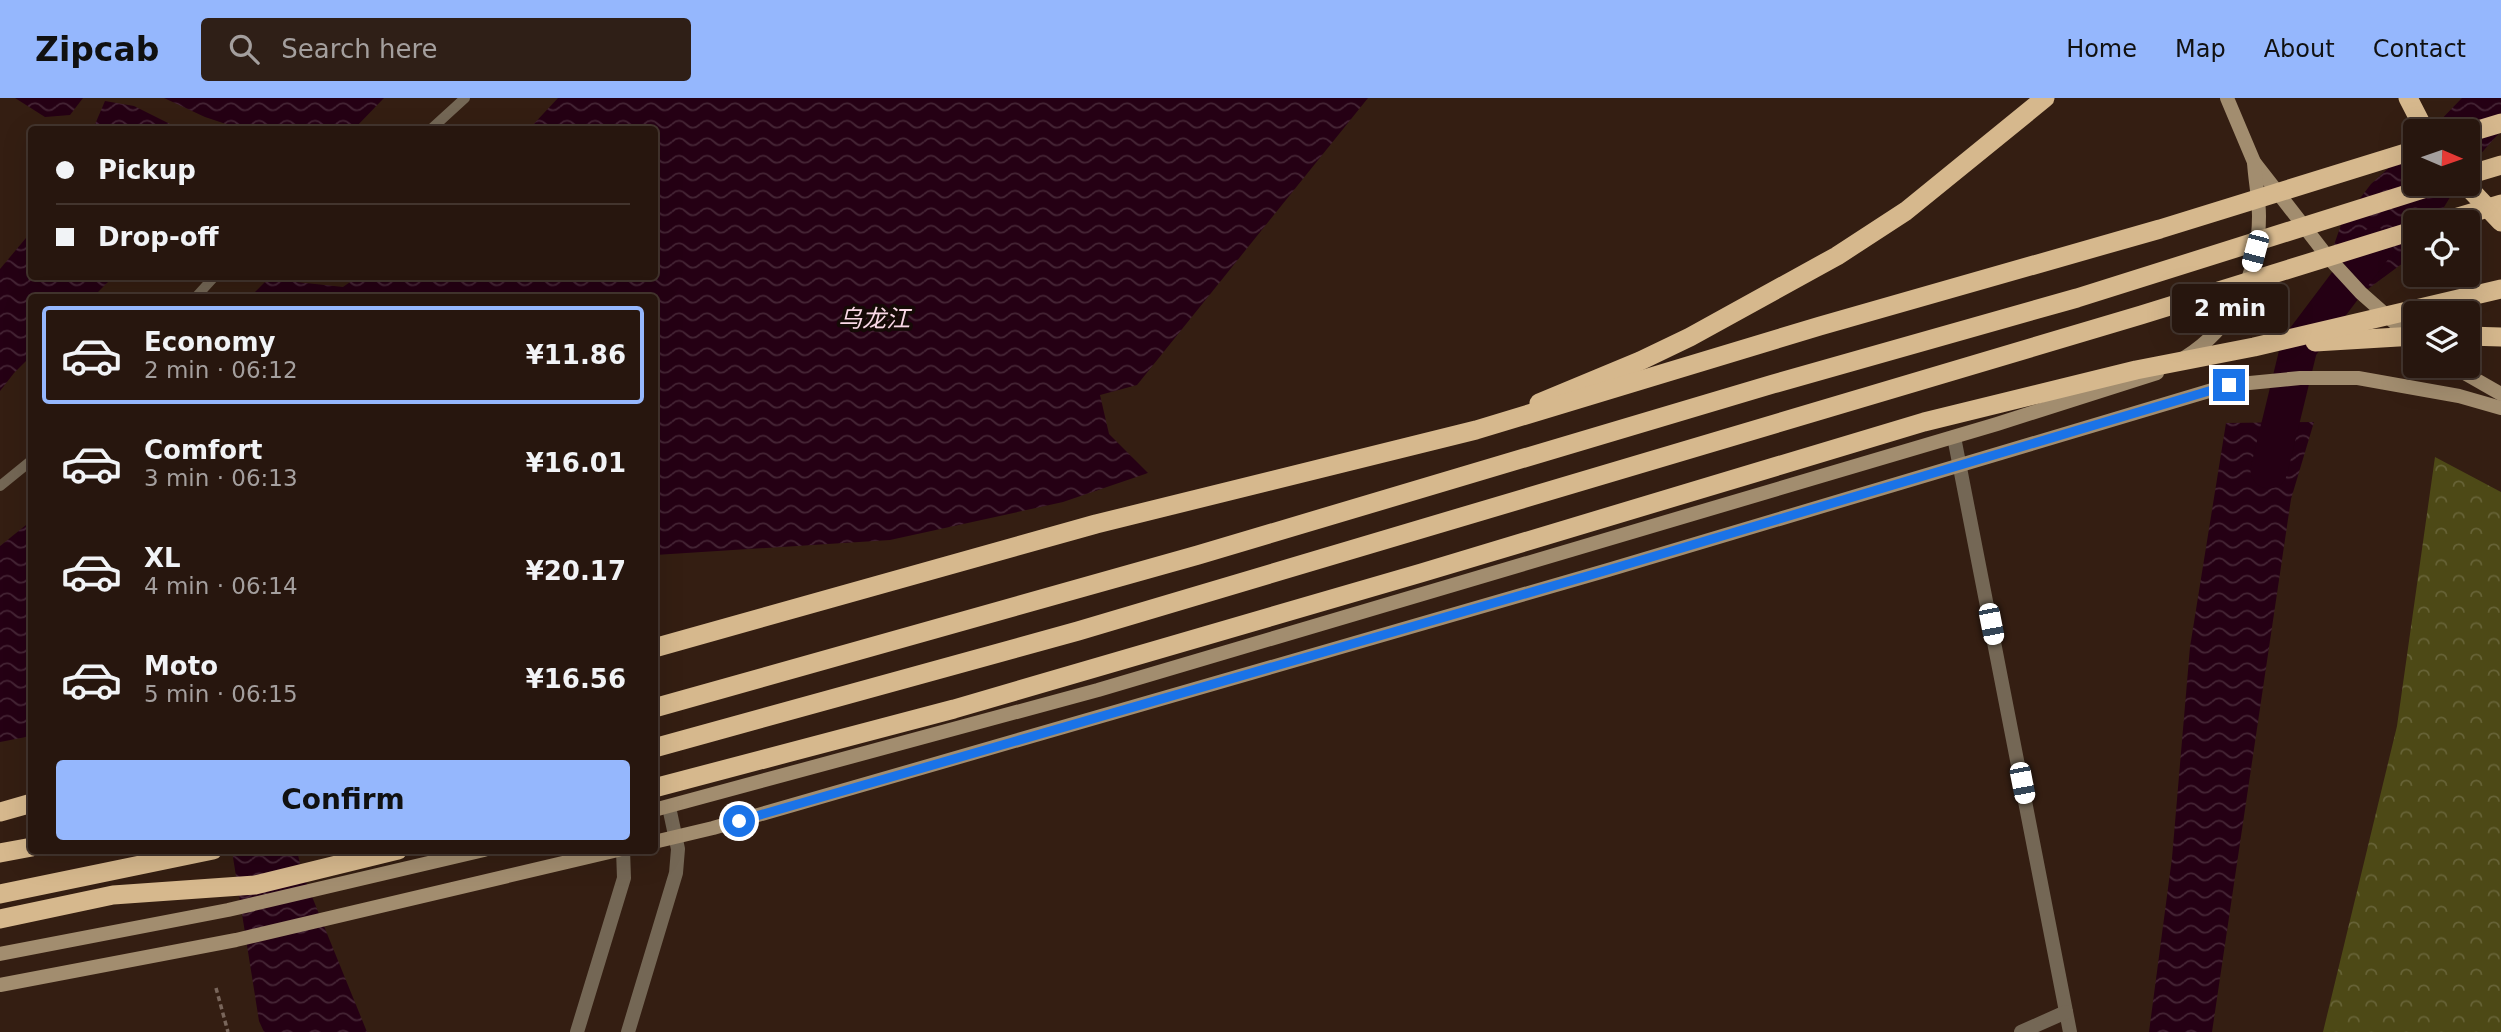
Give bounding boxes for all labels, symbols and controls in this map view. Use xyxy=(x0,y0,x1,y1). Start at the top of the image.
search box xyxy=(201,18,691,81)
text: Zipcab xyxy=(35,30,159,69)
icon: search xyxy=(225,30,263,68)
text: Search here xyxy=(281,34,438,64)
text: Home xyxy=(2066,35,2137,63)
text: Map xyxy=(2175,35,2226,63)
text: About xyxy=(2264,35,2335,63)
text: Contact xyxy=(2373,35,2466,63)
north arrow xyxy=(2403,119,2480,196)
map controls xyxy=(2403,119,2480,378)
text: Pickup xyxy=(98,155,196,185)
button: locate xyxy=(2403,210,2480,287)
text: Drop-off xyxy=(98,222,219,252)
car xyxy=(2240,228,2271,274)
callout: 2 min xyxy=(2171,284,2287,332)
text: 2 min xyxy=(2194,295,2266,321)
button: layers xyxy=(2403,301,2480,378)
water label: 乌龙江 xyxy=(838,305,913,333)
icon: car xyxy=(60,324,123,387)
text: Economy xyxy=(144,327,275,357)
text: ¥11.86 xyxy=(526,340,626,370)
text: 2 min · 06:12 xyxy=(144,357,298,383)
route end xyxy=(2213,369,2245,401)
icon: car xyxy=(60,432,123,495)
text: Comfort xyxy=(144,435,262,465)
text: ¥16.01 xyxy=(526,448,626,478)
text: 3 min · 06:13 xyxy=(144,465,298,491)
icon: car xyxy=(60,540,123,603)
text: XL xyxy=(144,543,181,573)
text: ¥20.17 xyxy=(526,556,626,586)
text: 4 min · 06:14 xyxy=(144,573,298,599)
car xyxy=(1977,601,2006,647)
icon: car xyxy=(60,648,123,711)
text: Moto xyxy=(144,651,218,681)
text: ¥16.56 xyxy=(526,664,626,694)
text: 5 min · 06:15 xyxy=(144,681,298,707)
button: Confirm xyxy=(56,760,630,840)
car xyxy=(2008,760,2037,806)
route start xyxy=(723,805,755,837)

